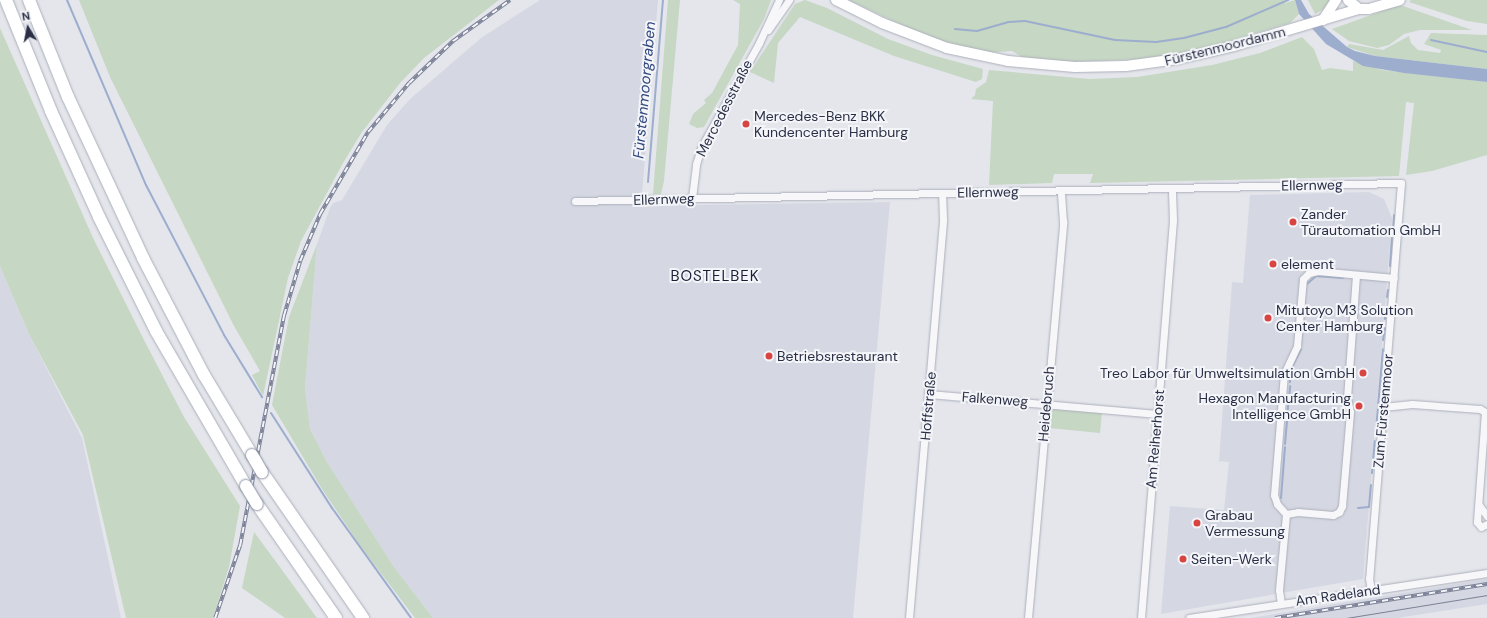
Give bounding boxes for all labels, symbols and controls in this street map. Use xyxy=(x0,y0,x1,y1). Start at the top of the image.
north arrow xyxy=(8,8,48,48)
text: N xyxy=(21,9,31,24)
water label: Fürstenmoorgraben xyxy=(630,21,660,159)
street label: Fürstenmoordamm xyxy=(1163,23,1287,69)
street label: Mercedesstraße xyxy=(692,57,756,159)
place label: Mercedes-Benz BKK Kundencenter Hamburg xyxy=(754,108,908,140)
marker: Mercedes-Benz BKK Kundencenter Hamburg xyxy=(741,119,751,129)
street label: Ellernweg xyxy=(1281,176,1343,194)
street label: Ellernweg xyxy=(957,183,1019,201)
street label: Ellernweg xyxy=(633,190,695,208)
place label: Zander Türautomation GmbH xyxy=(1301,206,1441,238)
marker: Zander Türautomation GmbH xyxy=(1288,217,1298,227)
place label: element xyxy=(1281,256,1334,272)
marker: element xyxy=(1268,259,1278,269)
district label: BOSTELBEK xyxy=(670,268,760,286)
place label: Mitutoyo M3 Solution Center Hamburg xyxy=(1276,302,1413,334)
marker: Mitutoyo M3 Solution Center Hamburg xyxy=(1263,313,1273,323)
place label: Betriebsrestaurant xyxy=(777,348,898,364)
marker: Betriebsrestaurant xyxy=(764,351,774,361)
street label: Zum Fürstenmoor xyxy=(1370,353,1396,469)
place label: Treo Labor für Umweltsimulation GmbH xyxy=(1100,365,1355,381)
street label: Heidebruch xyxy=(1034,366,1058,442)
marker: Treo Labor für Umweltsimulation GmbH xyxy=(1358,368,1368,378)
street label: Hoffstraße xyxy=(917,371,939,441)
street label: Falkenweg xyxy=(961,388,1029,410)
street label: Am Reiherhorst xyxy=(1142,389,1168,489)
place label: Hexagon Manufacturing Intelligence GmbH xyxy=(1198,390,1351,422)
marker: Hexagon Manufacturing Intelligence GmbH xyxy=(1354,401,1364,411)
place label: Grabau Vermessung xyxy=(1205,507,1285,540)
marker: Grabau Vermessung xyxy=(1192,518,1202,528)
place label: Seiten-Werk xyxy=(1191,551,1272,567)
marker: Seiten-Werk xyxy=(1178,554,1188,564)
street label: Am Radeland xyxy=(1294,581,1382,609)

